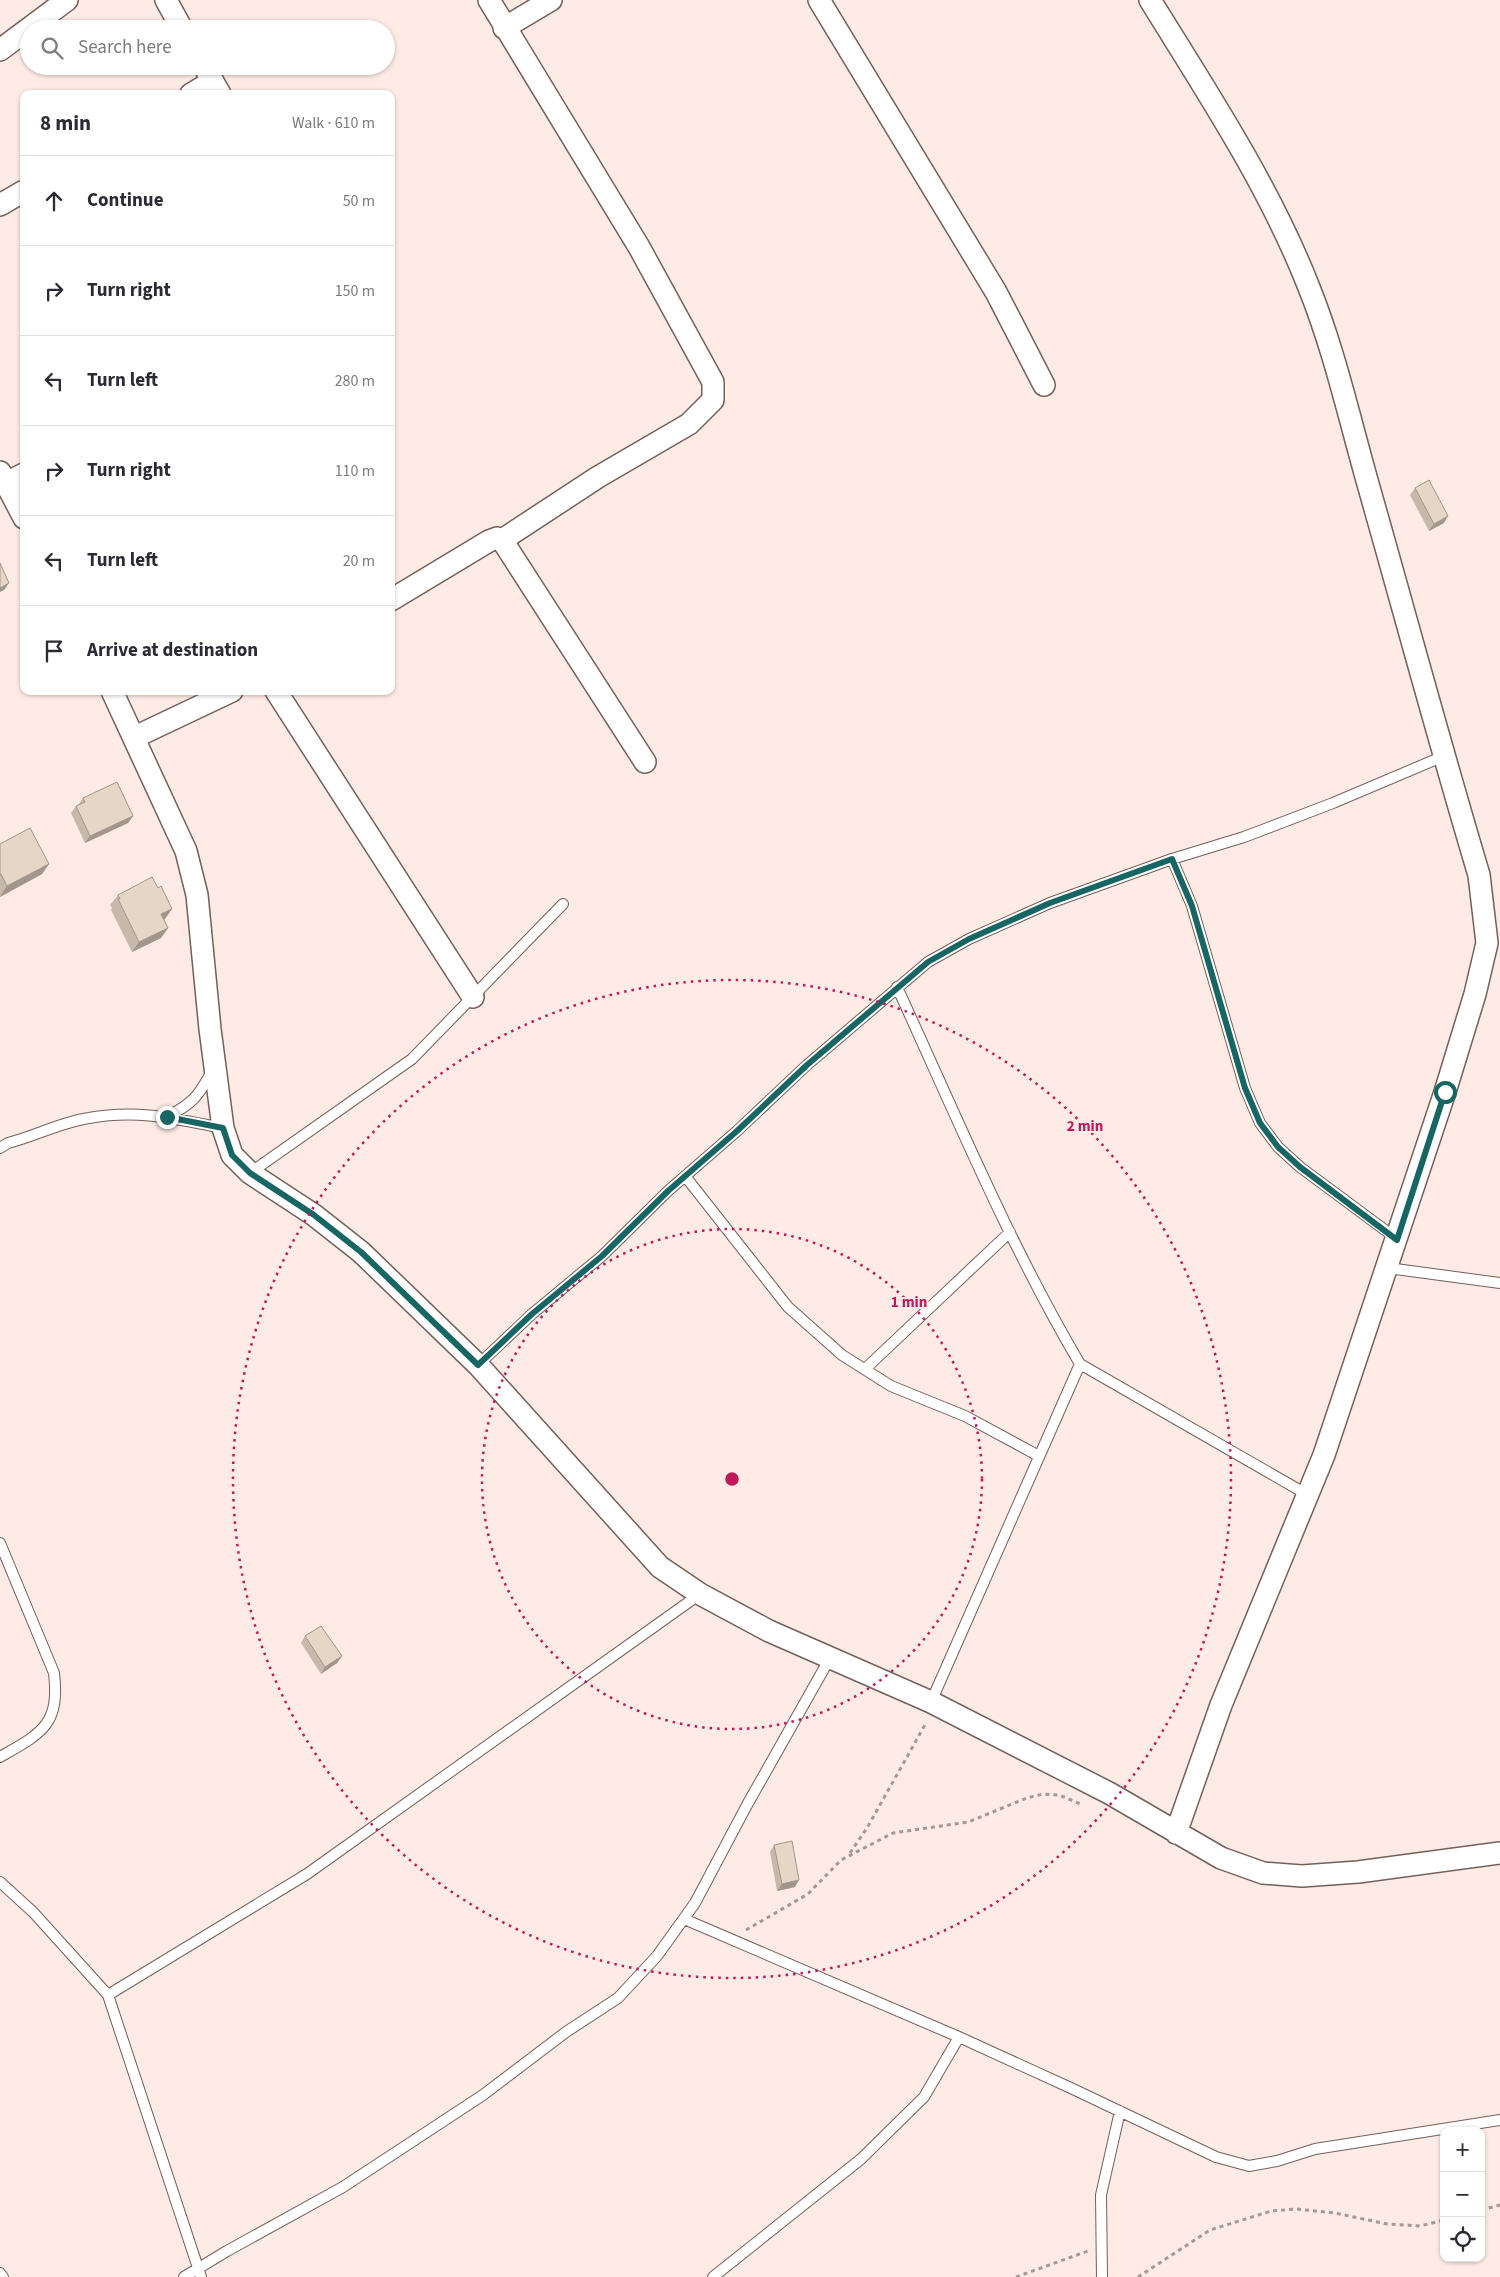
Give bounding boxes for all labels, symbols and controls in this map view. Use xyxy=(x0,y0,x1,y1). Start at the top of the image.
search box xyxy=(20,20,395,75)
icon: search xyxy=(38,34,66,62)
text: Search here xyxy=(78,34,172,61)
text: 8 min xyxy=(40,108,91,138)
text: Walk · 610 m xyxy=(292,112,375,134)
icon: ahead xyxy=(40,187,68,215)
text: Continue xyxy=(87,187,164,214)
text: 50 m xyxy=(343,190,375,212)
icon: right xyxy=(40,277,68,305)
text: Turn right xyxy=(87,277,171,304)
text: 150 m xyxy=(335,280,375,302)
icon: left xyxy=(40,367,68,395)
text: Turn left xyxy=(87,367,158,394)
text: 280 m xyxy=(335,370,375,392)
icon: right xyxy=(40,457,68,485)
text: Turn right xyxy=(87,457,171,484)
text: 110 m xyxy=(335,460,375,482)
icon: left xyxy=(40,547,68,575)
text: Turn left xyxy=(87,547,158,574)
text: 20 m xyxy=(343,550,375,572)
icon: arrive xyxy=(40,637,68,665)
text: Arrive at destination xyxy=(87,637,258,664)
route start xyxy=(1434,1081,1457,1104)
route end xyxy=(156,1106,179,1129)
text: 2 min xyxy=(1067,1116,1103,1137)
text: 1 min xyxy=(891,1292,927,1313)
centre of rings xyxy=(723,1470,741,1488)
map controls xyxy=(1440,2127,1485,2262)
button: + xyxy=(1440,2127,1485,2172)
button: − xyxy=(1440,2172,1485,2217)
button: locate xyxy=(1440,2217,1485,2262)

